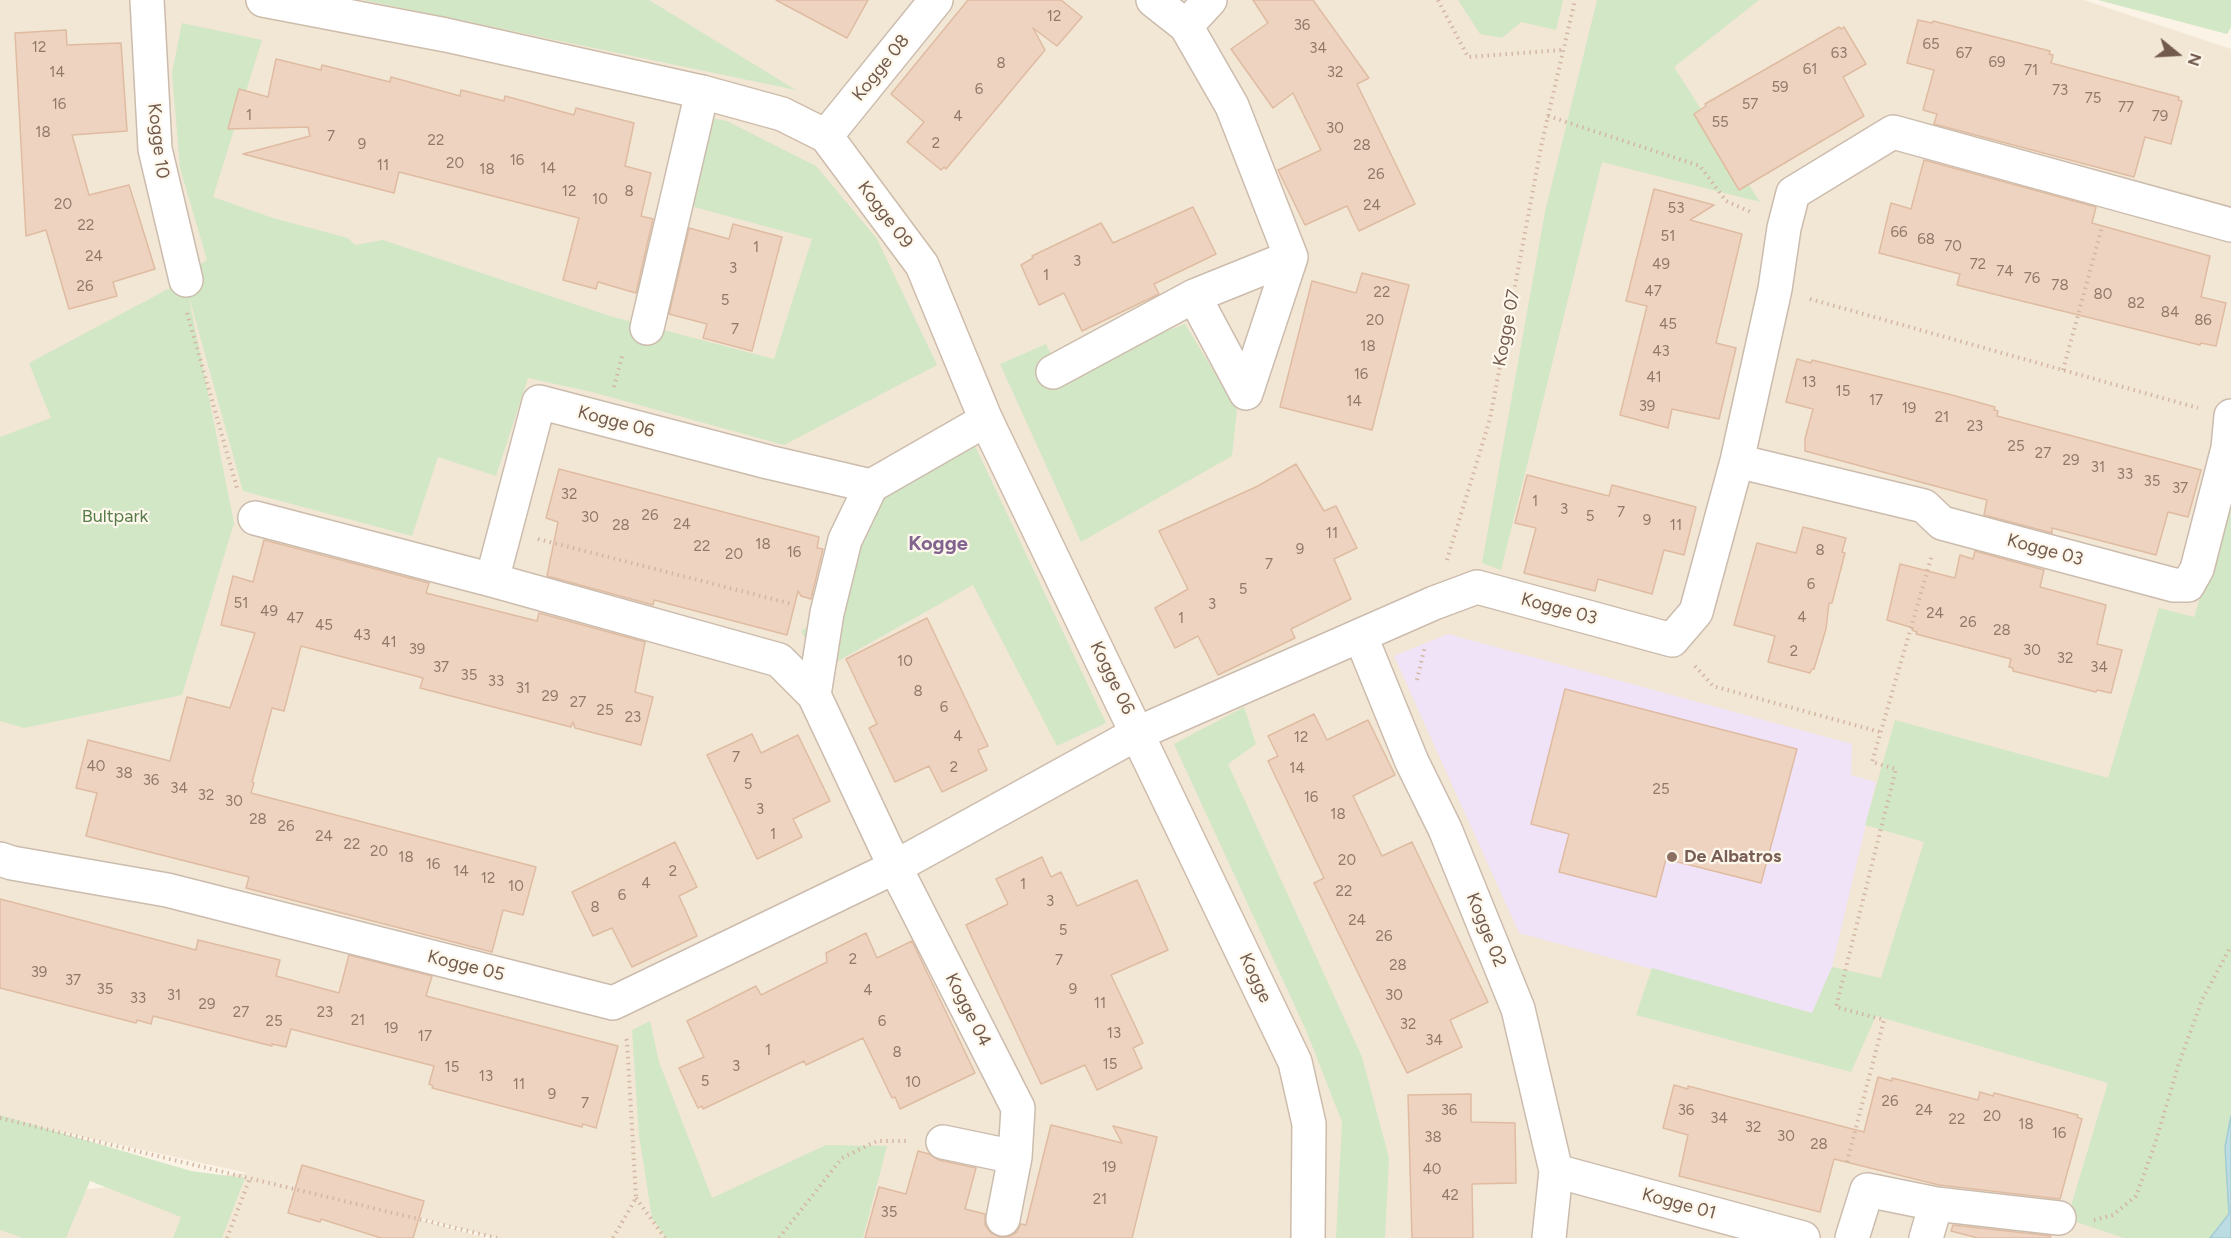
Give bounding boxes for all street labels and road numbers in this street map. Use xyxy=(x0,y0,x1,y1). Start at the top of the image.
street label: Kogge 08 xyxy=(848,30,914,106)
street label: Kogge 10 xyxy=(143,102,173,180)
street label: Kogge 09 xyxy=(853,177,917,253)
street label: Kogge 07 xyxy=(1489,288,1525,368)
street label: Kogge 06 xyxy=(575,401,657,443)
street label: Kogge 03 xyxy=(2005,529,2085,571)
street label: Kogge 03 xyxy=(1519,588,1599,630)
street label: Kogge 06 xyxy=(1085,638,1139,718)
street label: Kogge 02 xyxy=(1461,890,1511,970)
street label: Kogge 05 xyxy=(425,946,507,986)
street label: Kogge xyxy=(1234,950,1276,1006)
street label: Kogge 04 xyxy=(940,970,996,1050)
street label: Kogge 01 xyxy=(1640,1184,1718,1224)

